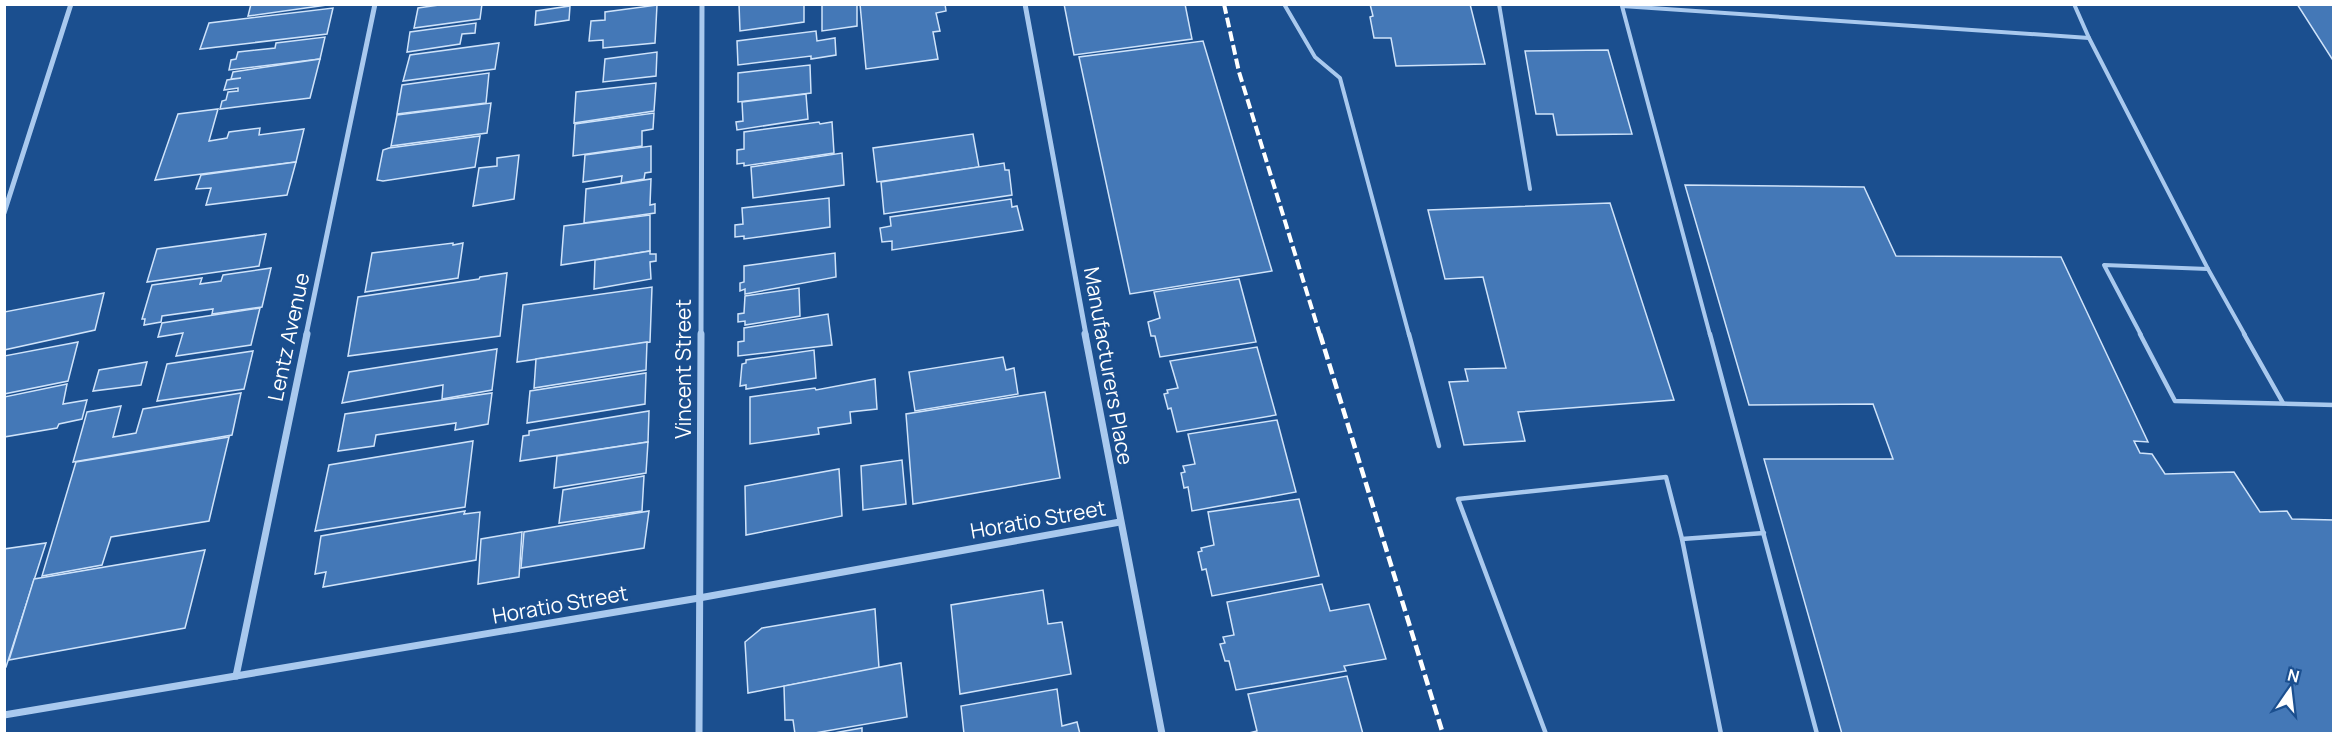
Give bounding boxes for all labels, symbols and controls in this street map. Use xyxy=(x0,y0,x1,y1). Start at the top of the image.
street label: Manufacturers Place xyxy=(1078,265,1140,467)
street label: Lentz Avenue xyxy=(261,270,315,404)
street label: Vincent Street xyxy=(669,299,697,439)
street label: Horatio Street xyxy=(968,493,1108,545)
street label: Horatio Street xyxy=(490,578,630,630)
north arrow xyxy=(2260,660,2320,720)
text: N xyxy=(2285,663,2302,688)

